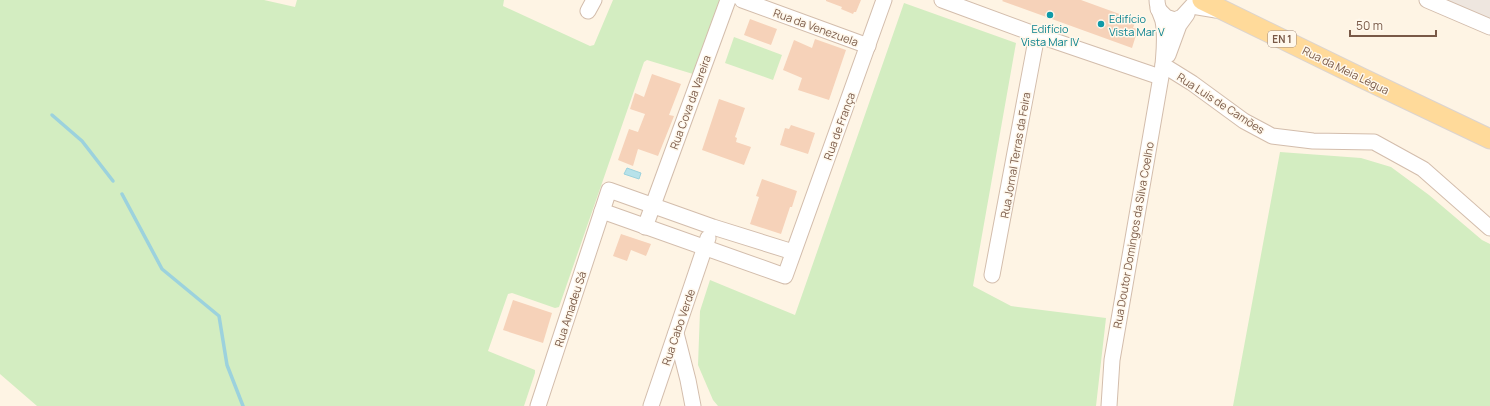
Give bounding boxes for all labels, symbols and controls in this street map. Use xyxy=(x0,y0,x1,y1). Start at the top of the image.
street label: Rua da Venezuela xyxy=(772,5,860,49)
marker: Edifício Vista Mar IV xyxy=(1045,10,1055,20)
place label: Edifício Vista Mar V xyxy=(1109,11,1165,39)
scale bar xyxy=(1350,12,1436,38)
text: 50 m xyxy=(1356,17,1383,34)
marker: Edifício Vista Mar V xyxy=(1096,19,1106,29)
place label: Edifício Vista Mar IV xyxy=(1021,21,1079,49)
road number: EN 1 xyxy=(1268,31,1296,47)
street label: Rua da Meia Légua xyxy=(1300,43,1392,97)
street label: Rua Cova da Vareira xyxy=(666,53,714,151)
street label: Rua Luis de Camões xyxy=(1174,69,1268,137)
street label: Rua de França xyxy=(820,90,858,162)
street label: Rua Jornal Terras da Feira xyxy=(997,91,1033,219)
street label: Rua Doutor Domingos da Silva Coelho xyxy=(1109,140,1157,329)
street label: Rua Amadeu Sá xyxy=(551,269,589,349)
street label: Rua Cabo Verde xyxy=(658,286,698,367)

